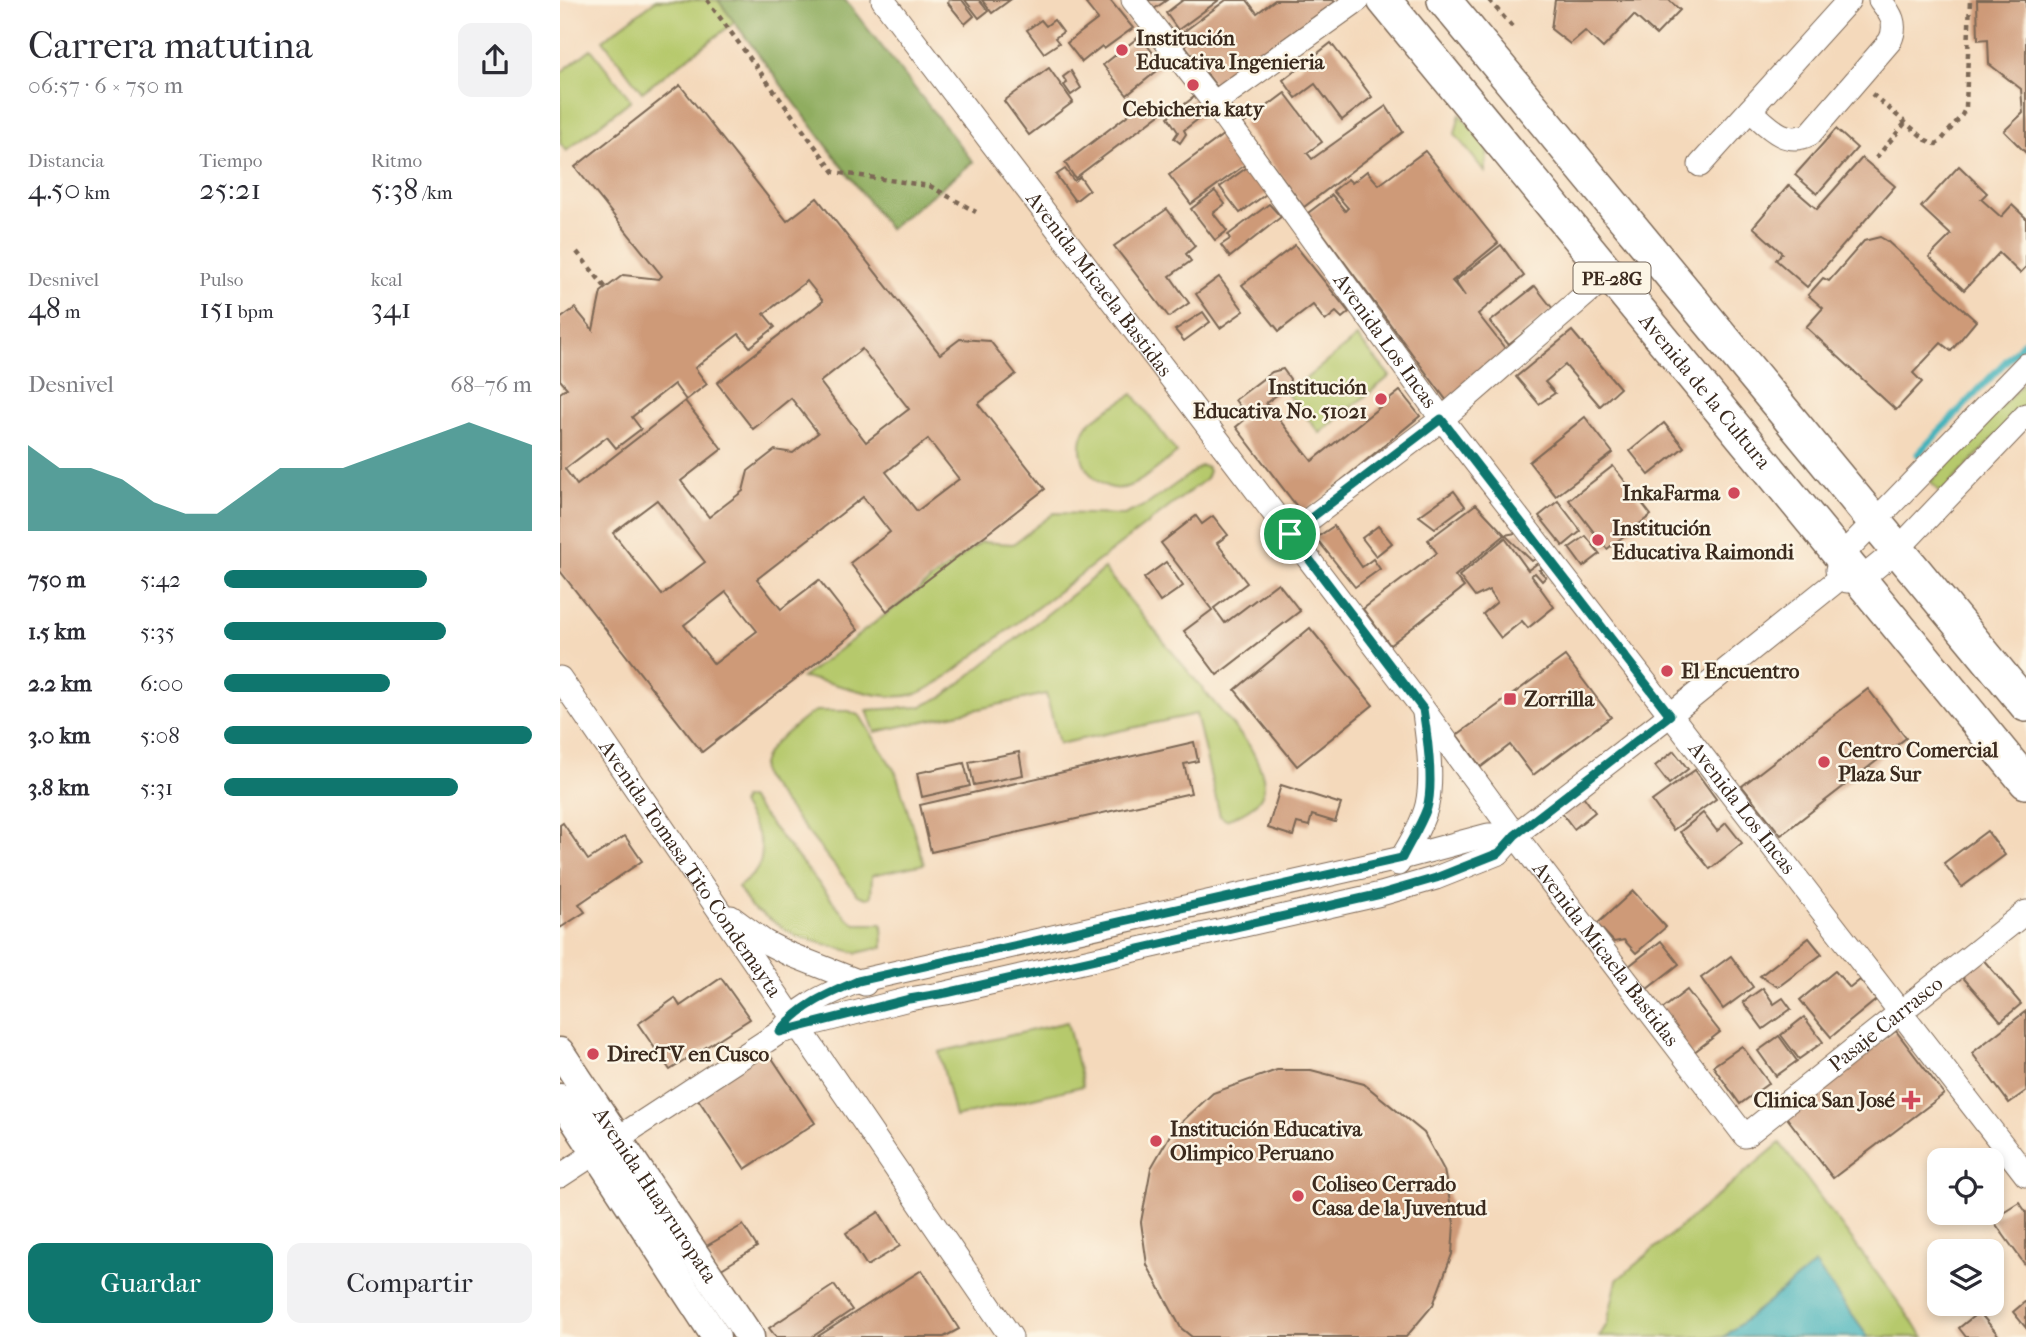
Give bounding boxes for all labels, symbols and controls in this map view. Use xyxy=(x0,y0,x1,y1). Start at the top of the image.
text: Carrera matutina xyxy=(28,23,312,68)
button: share xyxy=(458,23,532,97)
place label: Institución Educativa Ingenieria xyxy=(1136,26,1326,74)
marker: Institución Educativa Ingenieria xyxy=(1114,42,1130,58)
text: 06:57 · 6 × 750 m xyxy=(28,72,183,99)
marker: Cebicheria katy xyxy=(1185,77,1201,93)
place label: Cebicheria katy xyxy=(1122,97,1265,121)
text: Distancia xyxy=(28,150,104,172)
text: Tiempo xyxy=(199,150,262,172)
text: Ritmo xyxy=(371,150,422,172)
text: 4.50 xyxy=(28,172,81,207)
text: 25:21 xyxy=(199,172,261,207)
text: 5:38 xyxy=(371,172,418,207)
text: km xyxy=(81,182,110,204)
text: /km xyxy=(418,182,453,204)
street label: Avenida Micaela Bastidas xyxy=(1021,186,1177,381)
road number: PE-28G xyxy=(1574,262,1650,294)
street label: Avenida Los Incas xyxy=(1328,268,1442,413)
text: Desnivel xyxy=(28,269,99,291)
text: Pulso xyxy=(199,269,243,291)
text: kcal xyxy=(371,269,403,291)
text: 48 xyxy=(28,291,61,326)
text: 151 xyxy=(199,291,234,326)
text: 341 xyxy=(371,291,411,326)
text: m xyxy=(61,301,81,323)
text: bpm xyxy=(234,301,274,323)
street label: Avenida de la Cultura xyxy=(1634,308,1776,474)
text: Desnivel xyxy=(28,371,114,398)
text: 68–76 m xyxy=(450,371,532,398)
place label: Institución Educativa No. 51021 xyxy=(1193,375,1368,423)
marker: Institución Educativa No. 51021 xyxy=(1373,391,1389,407)
place label: InkaFarma xyxy=(1622,481,1721,505)
marker: InkaFarma xyxy=(1726,485,1742,501)
pin xyxy=(1260,504,1320,564)
icon: arrive xyxy=(1271,515,1309,553)
place label: Institución Educativa Raimondi xyxy=(1612,516,1795,564)
marker: Institución Educativa Raimondi xyxy=(1590,532,1606,548)
text: 750 m xyxy=(28,566,86,593)
text: 5:42 xyxy=(140,566,181,593)
text: 1.5 km xyxy=(28,618,86,645)
text: 5:35 xyxy=(140,618,175,645)
place label: El Encuentro xyxy=(1681,659,1800,683)
marker: El Encuentro xyxy=(1659,663,1675,679)
text: 2.2 km xyxy=(28,670,92,697)
text: 6:00 xyxy=(140,670,183,697)
place label: Zorrilla xyxy=(1524,687,1595,711)
marker: Zorrilla xyxy=(1502,691,1518,707)
text: 3.0 km xyxy=(28,722,90,749)
text: 5:08 xyxy=(140,722,180,749)
street label: Avenida Tomasa Tito Condemayta xyxy=(594,735,787,1002)
street label: Avenida Los Incas xyxy=(1683,736,1801,879)
place label: Centro Comercial Plaza Sur xyxy=(1838,738,1998,786)
marker: Centro Comercial Plaza Sur xyxy=(1816,754,1832,770)
text: 3.8 km xyxy=(28,774,89,801)
text: 5:31 xyxy=(140,774,173,801)
street label: Avenida Micaela Bastidas xyxy=(1527,856,1684,1051)
street label: Pasaje Carrasco xyxy=(1824,971,1948,1077)
place label: DirecTV en Cusco xyxy=(607,1042,769,1066)
marker: DirecTV en Cusco xyxy=(585,1046,601,1062)
place label: Clinica San José xyxy=(1754,1088,1896,1112)
marker: Clinica San José xyxy=(1901,1090,1921,1110)
street label: Avenida Huayruropata xyxy=(588,1102,722,1287)
place label: Institución Educativa Olimpico Peruano xyxy=(1170,1117,1363,1165)
marker: Institución Educativa Olimpico Peruano xyxy=(1148,1133,1164,1149)
map controls xyxy=(1927,1148,2004,1316)
button: locate xyxy=(1927,1148,2004,1225)
place label: Coliseo Cerrado Casa de la Juventud xyxy=(1312,1172,1487,1220)
marker: Coliseo Cerrado Casa de la Juventud xyxy=(1290,1188,1306,1204)
button: layers xyxy=(1927,1239,2004,1316)
button: Guardar xyxy=(28,1243,273,1323)
button: Compartir xyxy=(287,1243,532,1323)

